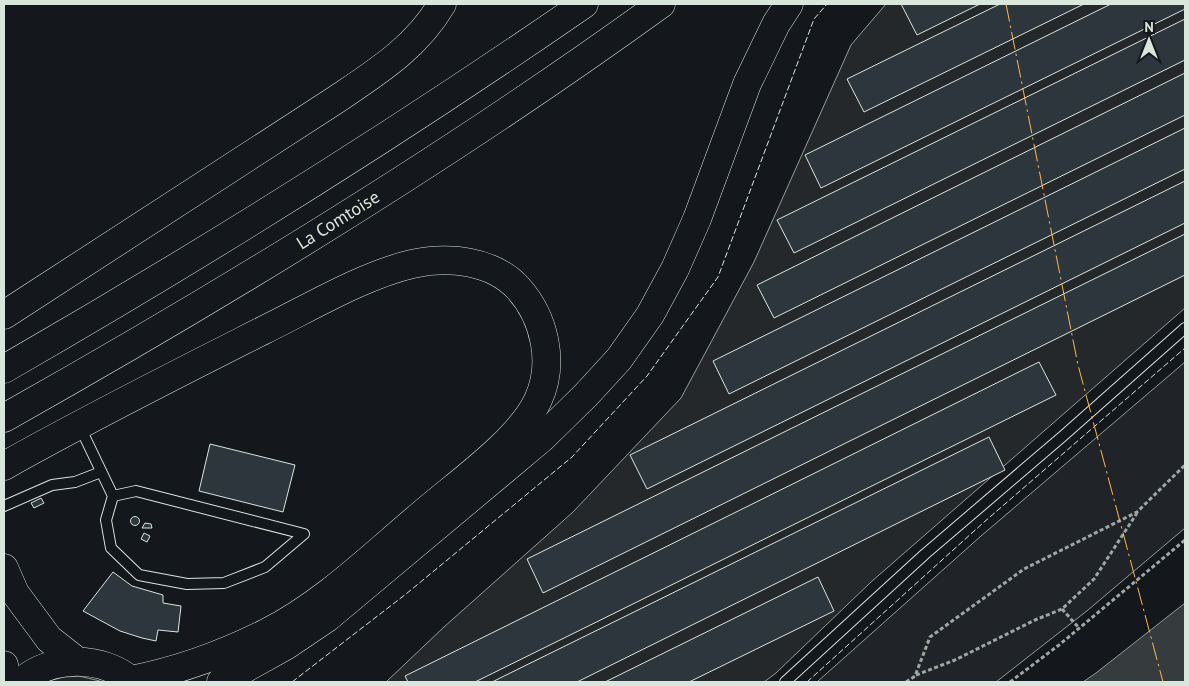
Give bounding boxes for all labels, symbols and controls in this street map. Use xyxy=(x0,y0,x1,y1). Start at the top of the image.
north arrow xyxy=(1124,15,1174,65)
text: N xyxy=(1144,18,1154,36)
street label: La Comtoise xyxy=(292,185,384,254)

